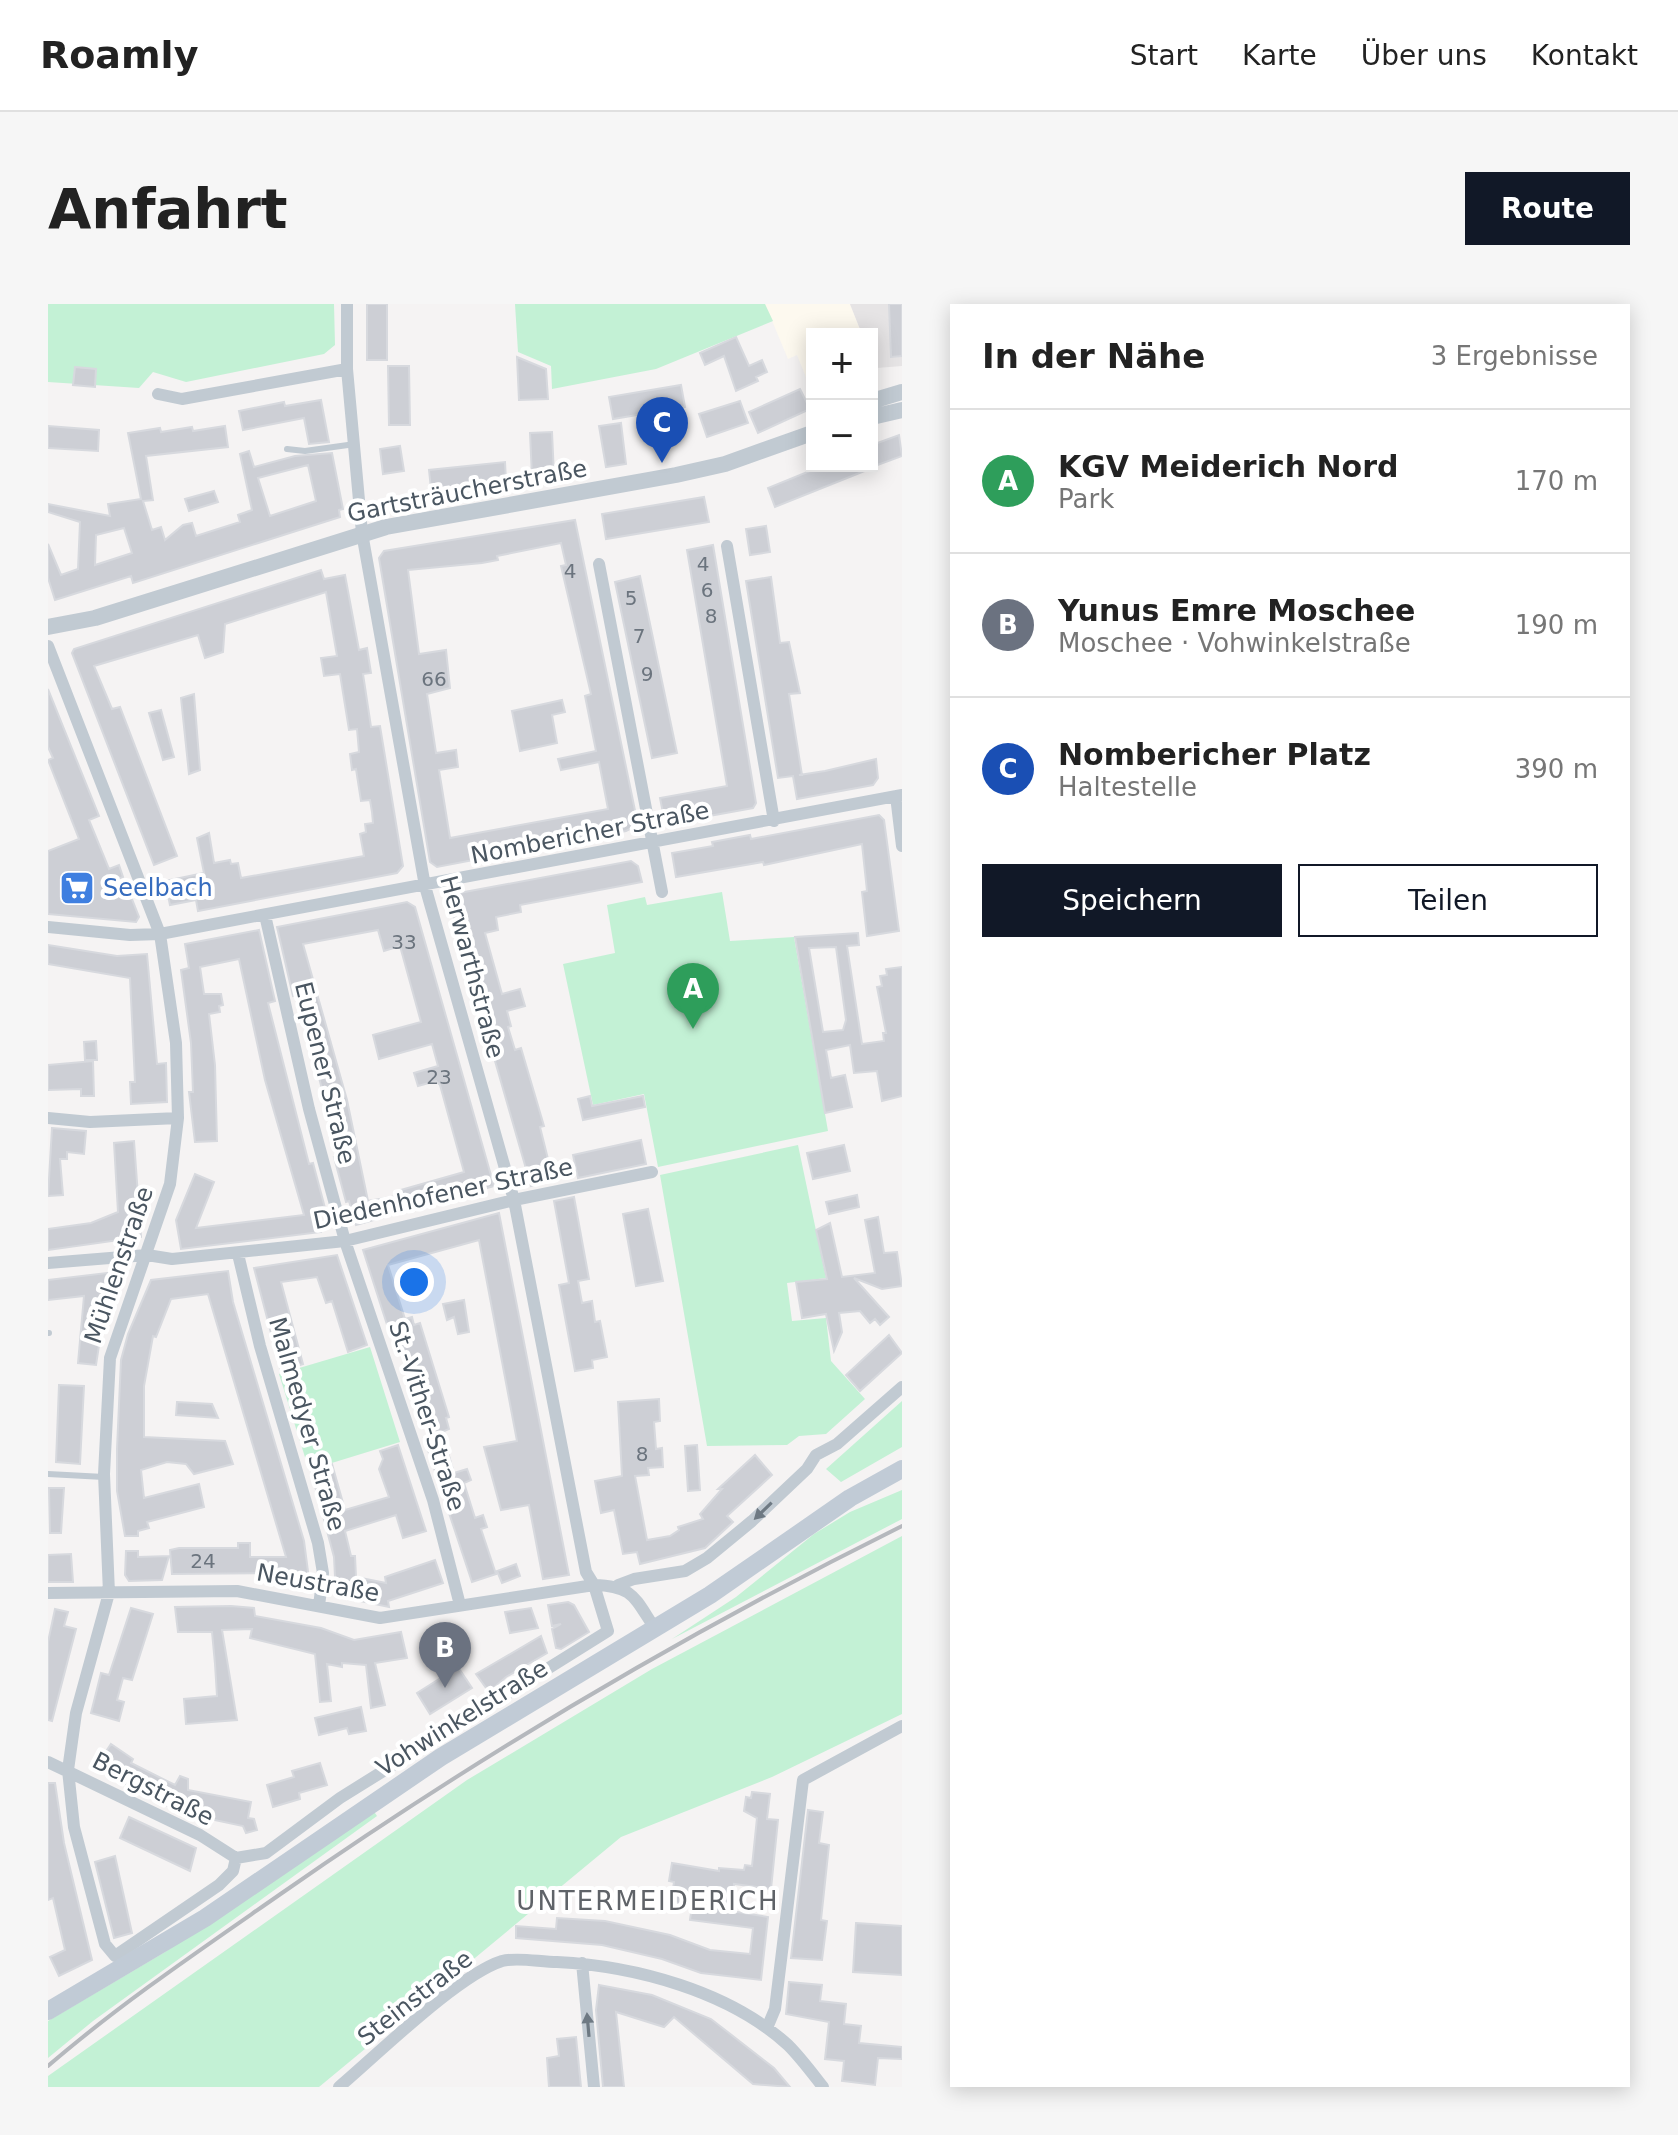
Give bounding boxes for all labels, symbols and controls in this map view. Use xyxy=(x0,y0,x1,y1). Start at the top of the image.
text: Roamly xyxy=(40,33,198,77)
text: Start xyxy=(1130,39,1198,72)
text: Karte xyxy=(1242,39,1317,72)
text: Über uns xyxy=(1361,39,1487,72)
text: Kontakt xyxy=(1531,39,1638,72)
button: Route xyxy=(1465,172,1630,245)
text: Anfahrt xyxy=(48,176,288,241)
map controls xyxy=(806,328,878,472)
button: + xyxy=(806,328,878,400)
text: In der Nähe xyxy=(982,336,1205,376)
text: 3 Ergebnisse xyxy=(1431,341,1598,371)
pin: C xyxy=(636,397,688,463)
button: − xyxy=(806,400,878,472)
text: KGV Meiderich Nord xyxy=(1058,449,1399,484)
street label: Gartsträucherstraße xyxy=(345,454,589,528)
text: A xyxy=(998,466,1018,496)
text: 170 m xyxy=(1515,466,1598,496)
text: Park xyxy=(1058,484,1114,514)
house number: 4 xyxy=(697,552,709,576)
house number: 4 xyxy=(564,559,576,583)
house number: 6 xyxy=(701,578,713,602)
house number: 5 xyxy=(625,586,637,610)
text: Yunus Emre Moschee xyxy=(1058,593,1415,628)
house number: 8 xyxy=(705,604,717,628)
text: B xyxy=(998,610,1018,640)
text: 190 m xyxy=(1515,610,1598,640)
house number: 7 xyxy=(633,624,645,648)
text: Moschee · Vohwinkelstraße xyxy=(1058,628,1411,658)
house number: 9 xyxy=(641,662,653,686)
house number: 66 xyxy=(421,667,447,691)
text: Nombericher Platz xyxy=(1058,737,1371,772)
text: C xyxy=(998,754,1018,784)
text: 390 m xyxy=(1515,754,1598,784)
text: Haltestelle xyxy=(1058,772,1197,802)
street label: Nombericher Straße xyxy=(468,796,712,870)
button: Speichern xyxy=(982,864,1282,937)
button: Teilen xyxy=(1298,864,1598,937)
supermarket icon: Seelbach xyxy=(58,869,96,907)
street label: Herwarthstraße xyxy=(434,873,510,1061)
place label: Seelbach xyxy=(103,874,213,902)
house number: 33 xyxy=(391,930,417,954)
pin: A xyxy=(667,963,719,1029)
street label: Eupener Straße xyxy=(289,979,361,1167)
house number: 23 xyxy=(426,1065,452,1089)
street label: Diedenhofener Straße xyxy=(311,1153,575,1235)
street label: Mühlenstraße xyxy=(79,1183,159,1347)
your location xyxy=(394,1262,434,1302)
street label: Malmedyer Straße xyxy=(263,1314,351,1534)
street label: St.-Vither-Straße xyxy=(383,1318,471,1514)
house number: 8 xyxy=(636,1442,648,1466)
one-way arrow xyxy=(754,1501,773,1520)
house number: 24 xyxy=(190,1549,216,1573)
street label: Neustraße xyxy=(254,1558,382,1608)
pin: B xyxy=(419,1622,471,1688)
street label: Vohwinkelstraße xyxy=(371,1654,553,1782)
street label: Bergstraße xyxy=(88,1746,218,1832)
district label: UNTERMEIDERICH xyxy=(516,1886,780,1916)
street label: Steinstraße xyxy=(352,1945,478,2051)
one-way arrow xyxy=(581,2012,594,2037)

